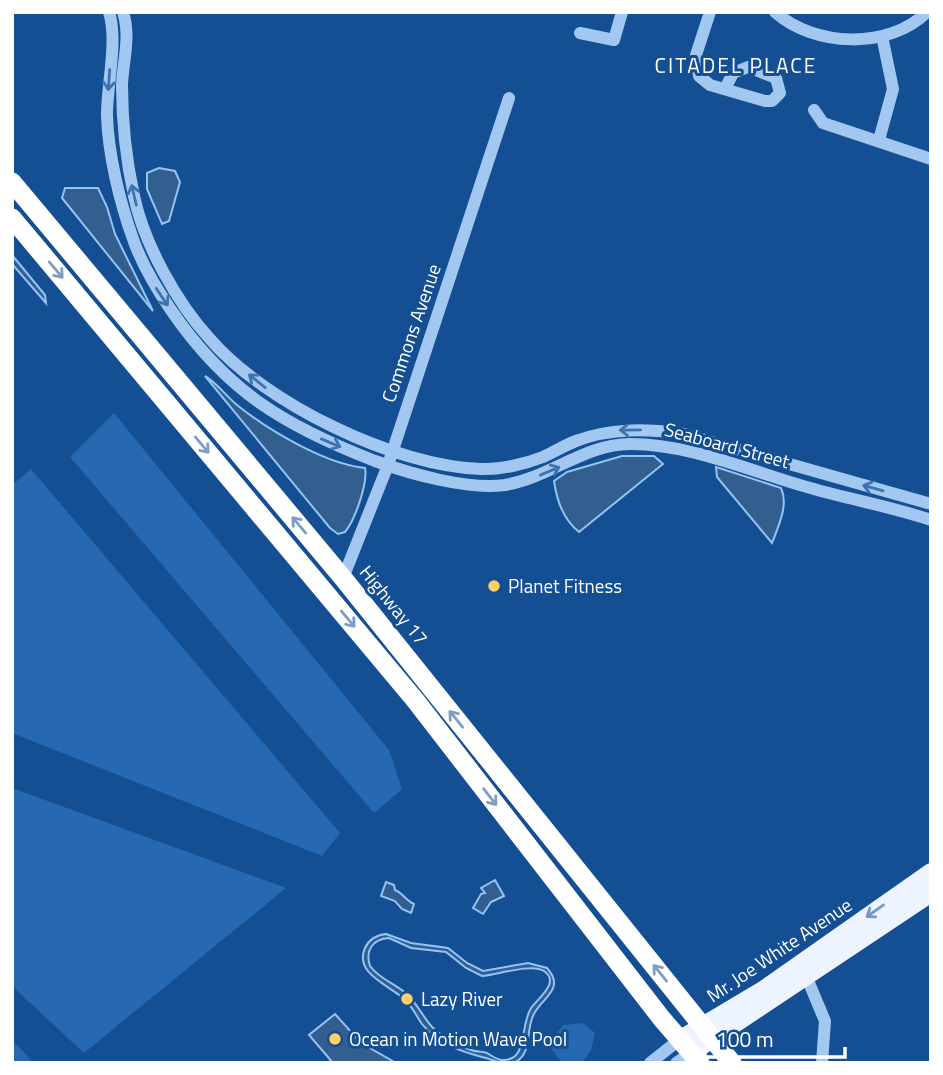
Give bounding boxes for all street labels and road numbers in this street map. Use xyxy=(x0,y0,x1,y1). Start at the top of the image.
street label: Commons Avenue xyxy=(373,260,448,406)
street label: Seaboard Street xyxy=(661,414,793,475)
street label: Highway 17 xyxy=(353,559,436,651)
street label: Mr. Joe White Avenue xyxy=(700,890,857,1009)

